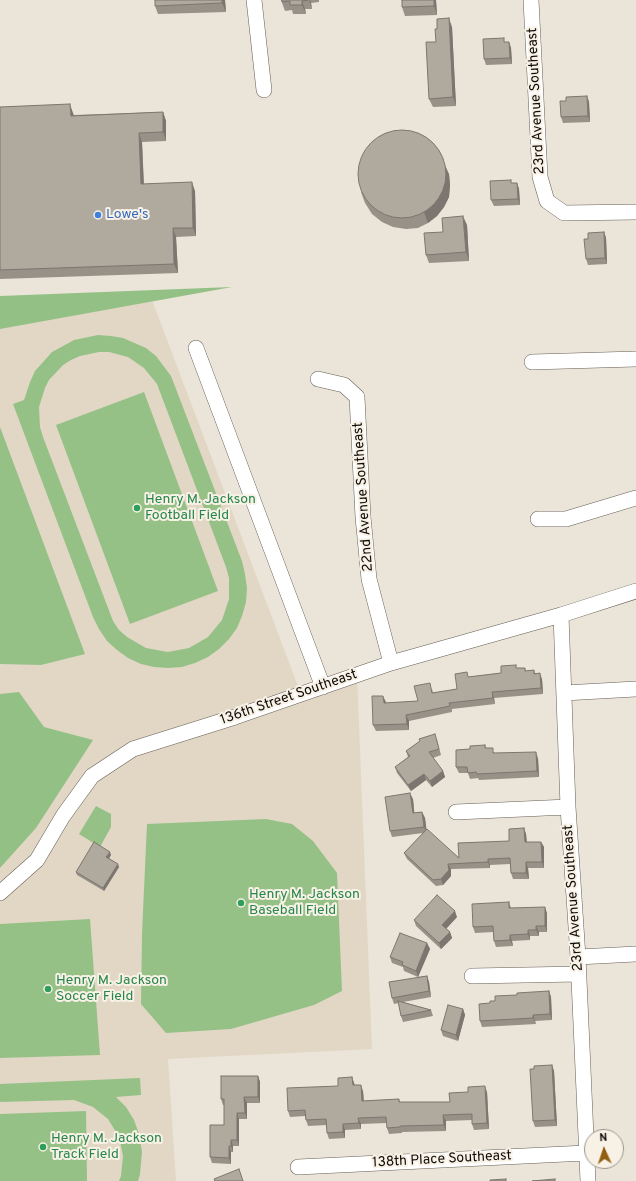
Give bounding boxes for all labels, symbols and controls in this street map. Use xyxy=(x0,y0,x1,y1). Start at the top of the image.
street label: 23rd Avenue Southeast xyxy=(525,27,549,175)
place label: Lowe's xyxy=(106,207,148,223)
marker: Lowe's xyxy=(93,210,103,220)
street label: 22nd Avenue Southeast xyxy=(350,422,378,572)
place label: Henry M. Jackson Football Field xyxy=(145,492,256,524)
marker: Henry M. Jackson Football Field xyxy=(132,503,142,513)
street label: 136th Street Southeast xyxy=(218,667,360,729)
street label: 23rd Avenue Southeast xyxy=(560,824,588,972)
place label: Henry M. Jackson Baseball Field xyxy=(249,887,360,920)
marker: Henry M. Jackson Baseball Field xyxy=(236,898,246,908)
place label: Henry M. Jackson Soccer Field xyxy=(56,973,167,1006)
marker: Henry M. Jackson Soccer Field xyxy=(43,984,53,994)
north arrow xyxy=(584,1129,624,1169)
place label: Henry M. Jackson Track Field xyxy=(51,1131,162,1164)
text: N xyxy=(599,1131,608,1145)
marker: Henry M. Jackson Track Field xyxy=(38,1142,48,1152)
street label: 138th Place Southeast xyxy=(372,1148,512,1172)

